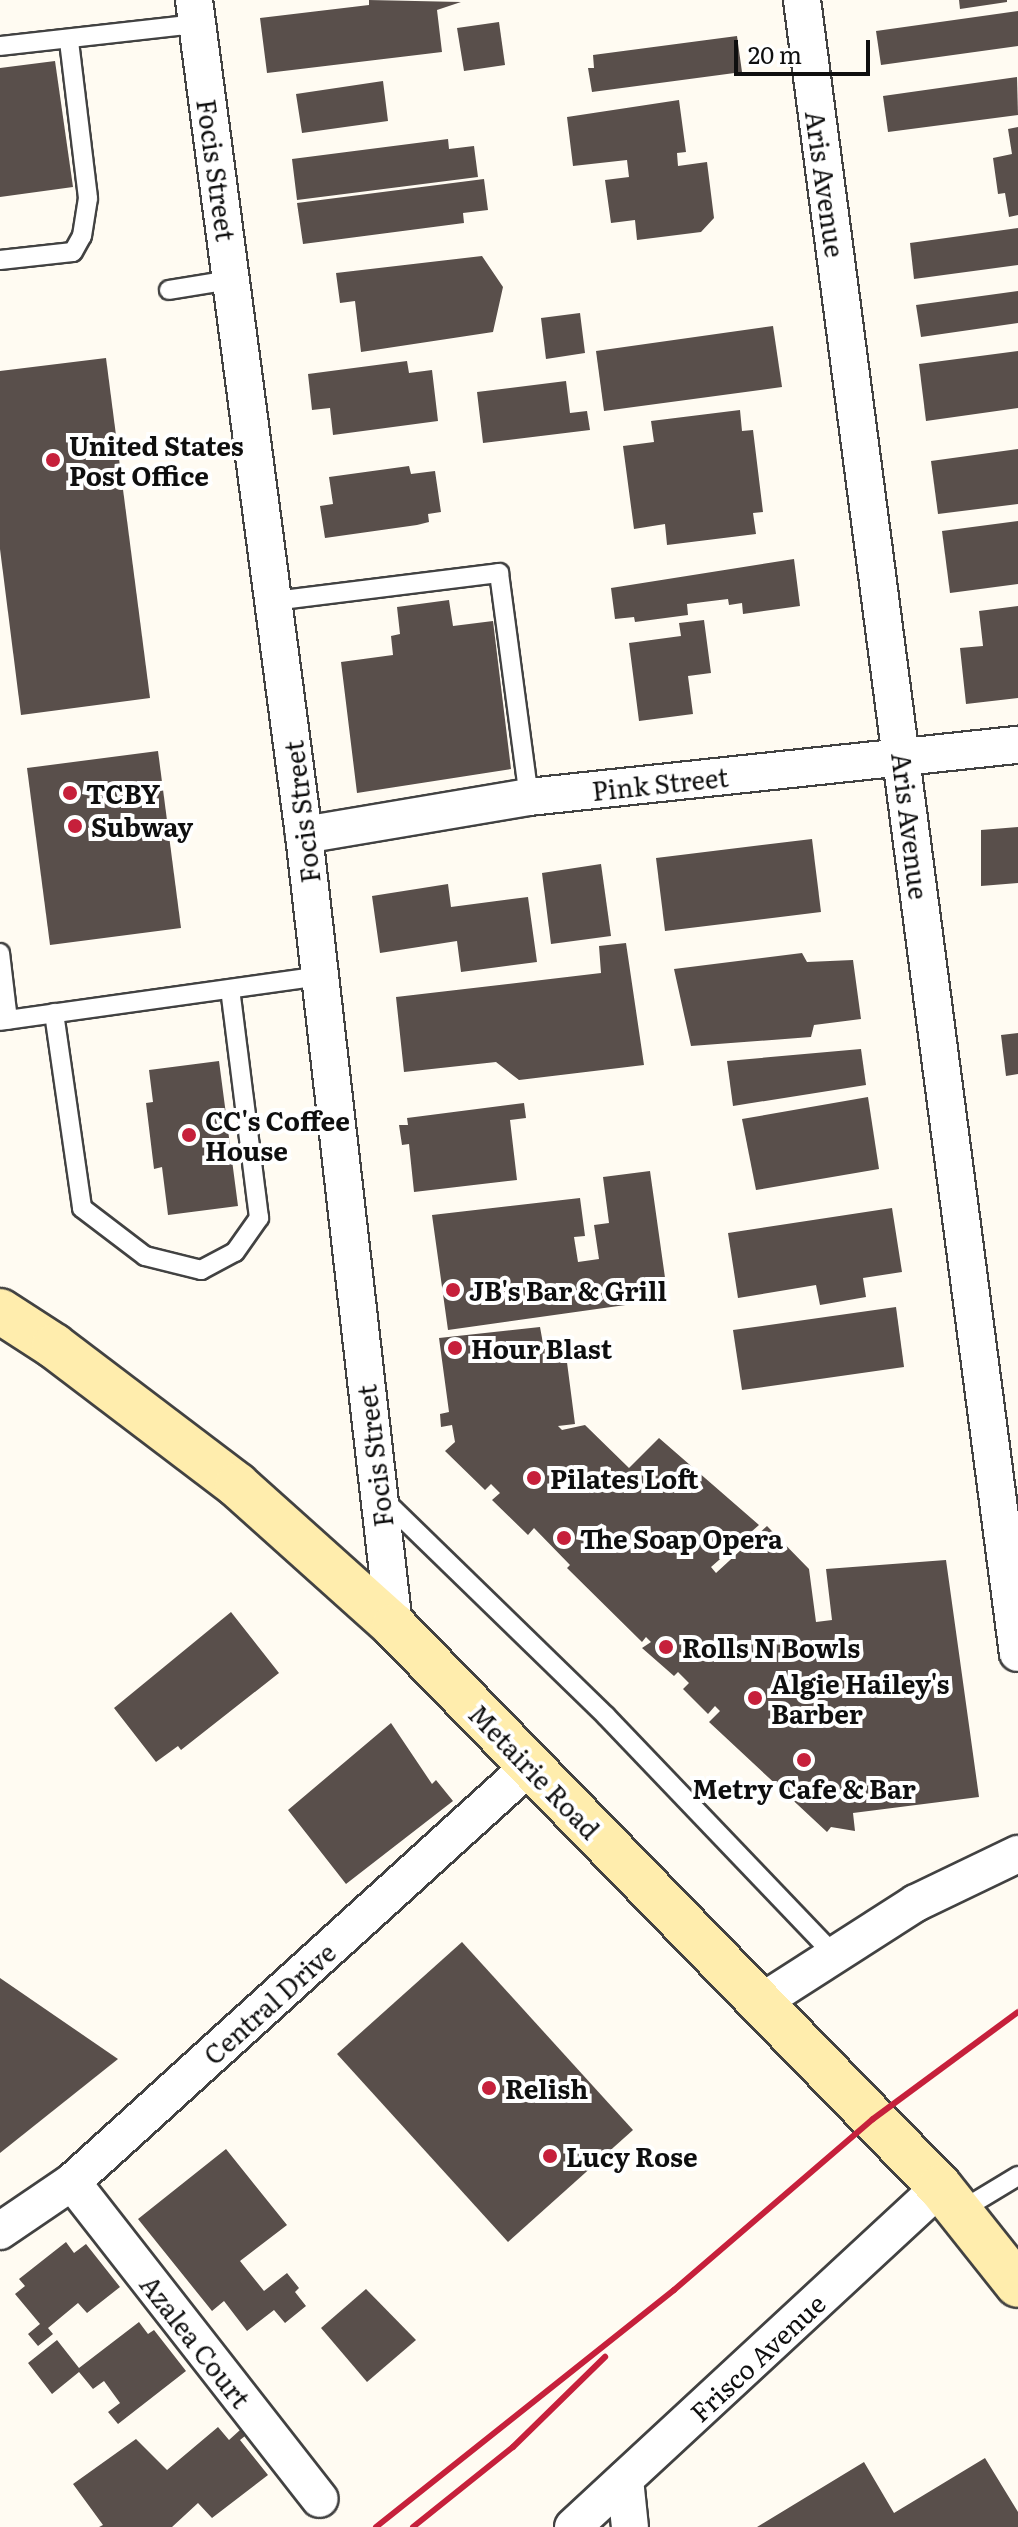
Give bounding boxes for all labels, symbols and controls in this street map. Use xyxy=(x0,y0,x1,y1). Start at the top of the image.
scale bar xyxy=(738,24,874,74)
text: 20 m xyxy=(748,36,802,71)
street label: Focis Street xyxy=(192,97,242,243)
street label: Aris Avenue xyxy=(800,109,852,259)
place label: United States Post Office xyxy=(69,429,244,490)
marker: United States Post Office xyxy=(44,451,62,469)
street label: Focis Street xyxy=(277,739,325,885)
street label: Aris Avenue xyxy=(887,751,935,901)
street label: Pink Street xyxy=(590,760,730,806)
place label: TCBY xyxy=(86,777,160,809)
marker: TCBY xyxy=(61,784,79,802)
place label: Subway xyxy=(91,810,193,842)
marker: Subway xyxy=(66,817,84,835)
place label: CC's Coffee House xyxy=(205,1104,350,1166)
marker: CC's Coffee House xyxy=(180,1126,198,1144)
place label: JB's Bar & Grill xyxy=(469,1274,667,1306)
marker: JB's Bar & Grill xyxy=(444,1281,462,1299)
place label: Hour Blast xyxy=(471,1332,612,1364)
marker: Hour Blast xyxy=(446,1339,464,1357)
street label: Focis Street xyxy=(350,1383,398,1529)
place label: Pilates Loft xyxy=(550,1462,698,1494)
marker: Pilates Loft xyxy=(525,1469,543,1487)
place label: The Soap Opera xyxy=(580,1522,783,1554)
marker: The Soap Opera xyxy=(555,1529,573,1547)
place label: Rolls N Bowls xyxy=(682,1631,860,1663)
marker: Rolls N Bowls xyxy=(657,1638,675,1656)
place label: Algie Hailey's Barber xyxy=(771,1667,950,1728)
marker: Algie Hailey's Barber xyxy=(746,1689,764,1707)
street label: Metairie Road xyxy=(463,1697,607,1845)
marker: Metry Cafe & Bar xyxy=(795,1751,813,1769)
place label: Metry Cafe & Bar xyxy=(692,1772,916,1804)
street label: Central Drive xyxy=(197,1936,341,2070)
place label: Relish xyxy=(505,2072,588,2104)
marker: Relish xyxy=(480,2079,498,2097)
place label: Lucy Rose xyxy=(566,2140,698,2172)
marker: Lucy Rose xyxy=(541,2147,559,2165)
street label: Azalea Court xyxy=(135,2269,257,2413)
street label: Frisco Avenue xyxy=(683,2287,831,2427)

